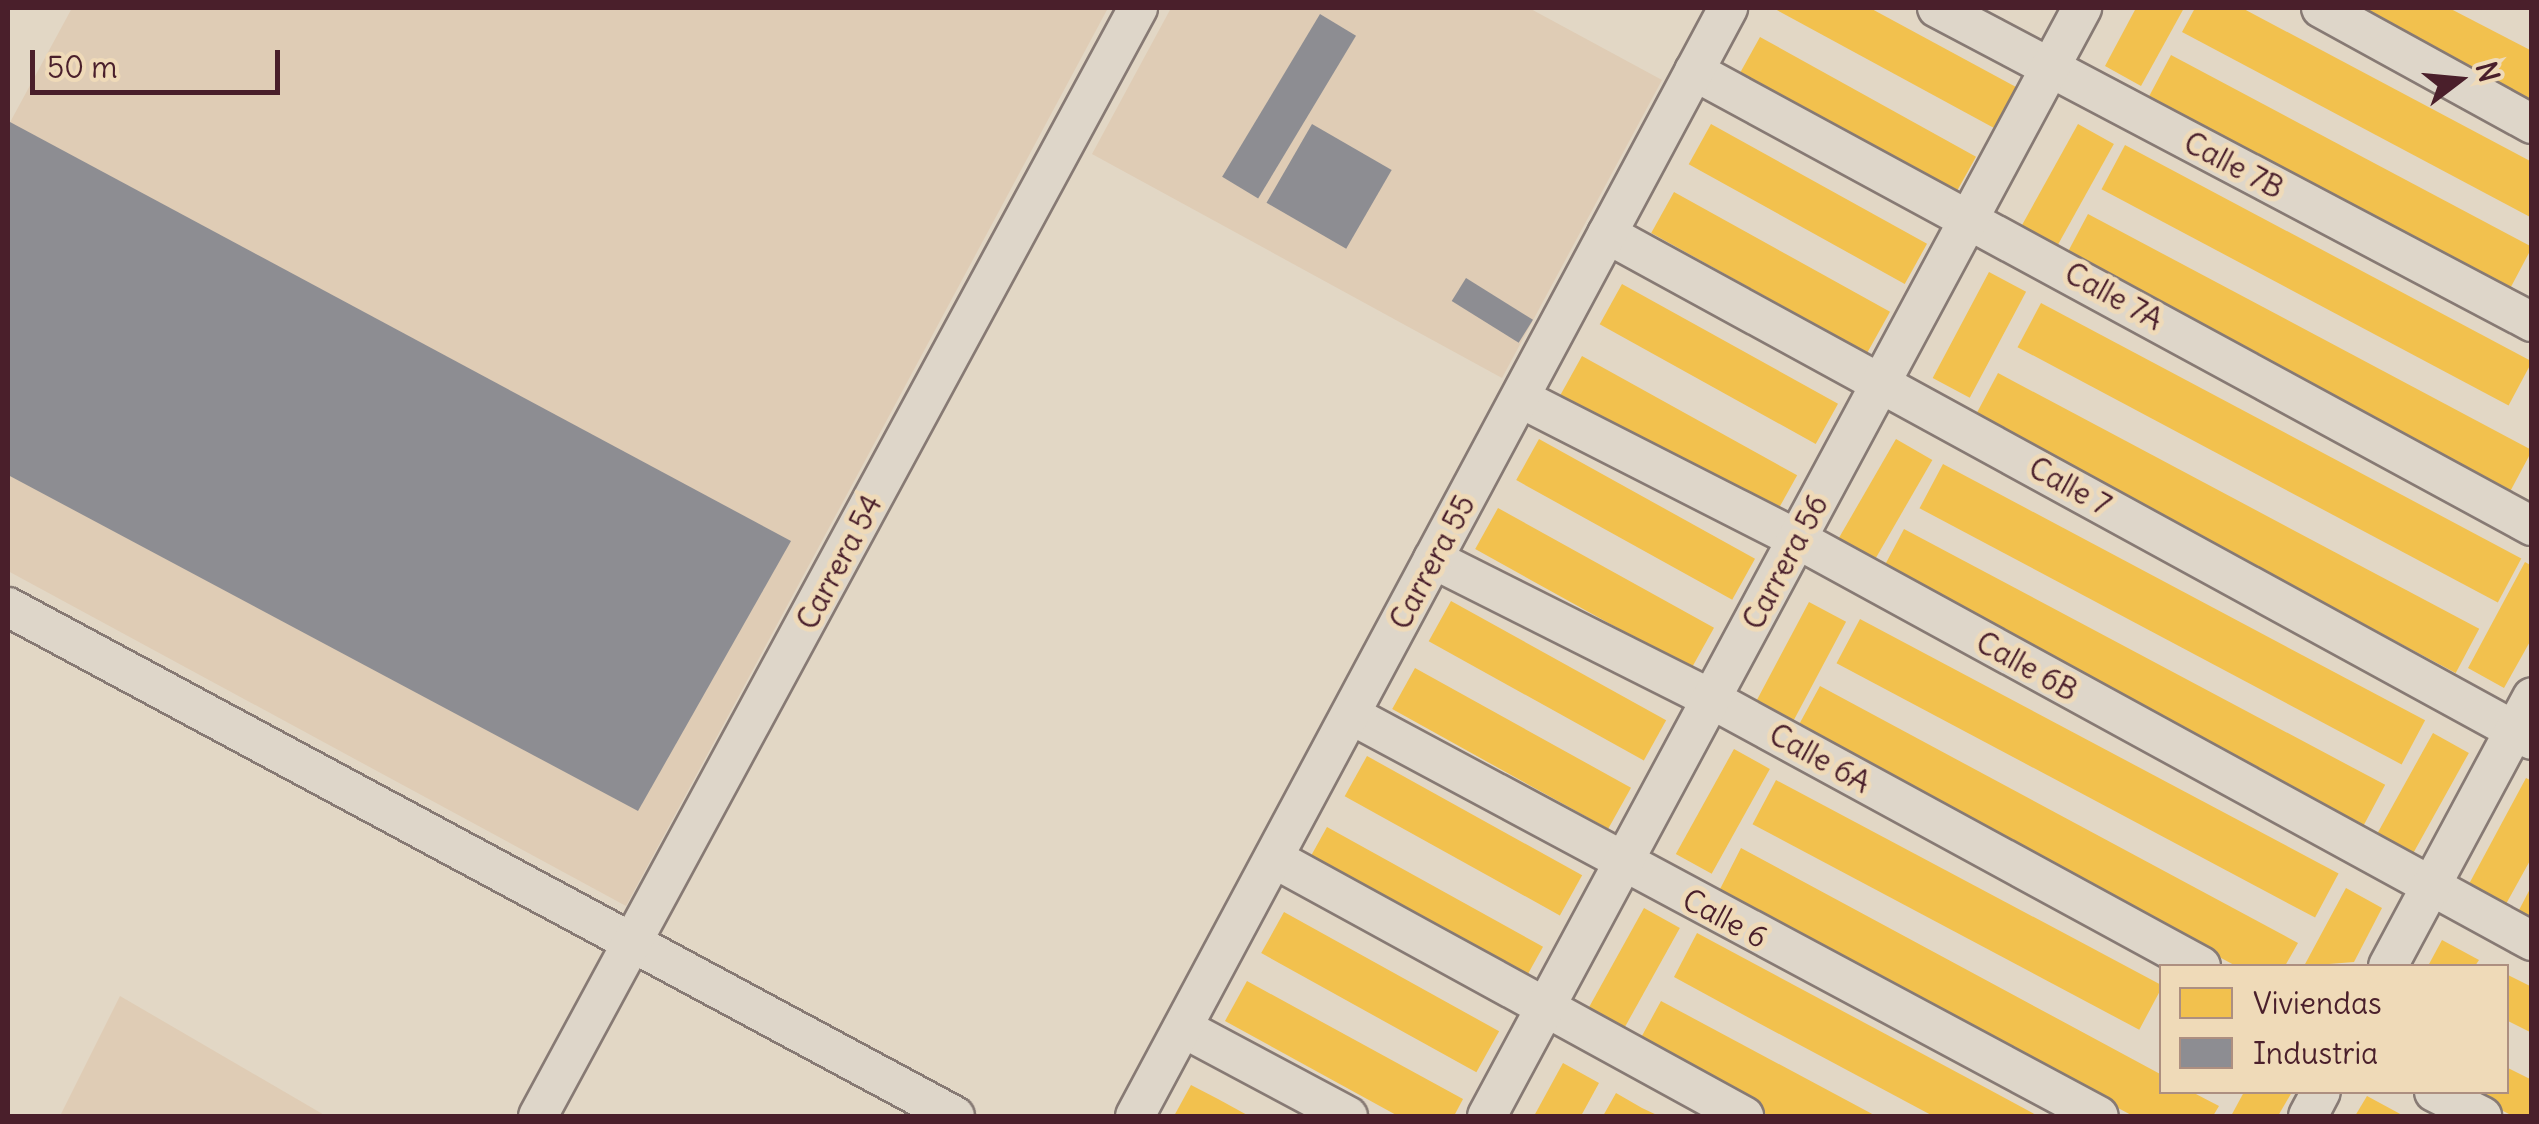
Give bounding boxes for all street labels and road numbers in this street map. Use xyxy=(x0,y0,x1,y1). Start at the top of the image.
street label: Calle 7B xyxy=(2178,124,2290,206)
street label: Calle 7A xyxy=(2059,254,2169,338)
street label: Calle 7 xyxy=(2023,449,2117,523)
street label: Carrera 54 xyxy=(789,489,889,635)
street label: Carrera 55 xyxy=(1382,489,1482,635)
street label: Carrera 56 xyxy=(1735,489,1835,635)
street label: Calle 6B xyxy=(1970,624,2084,708)
street label: Calle 6A xyxy=(1763,716,1877,800)
street label: Calle 6 xyxy=(1677,881,1773,955)

